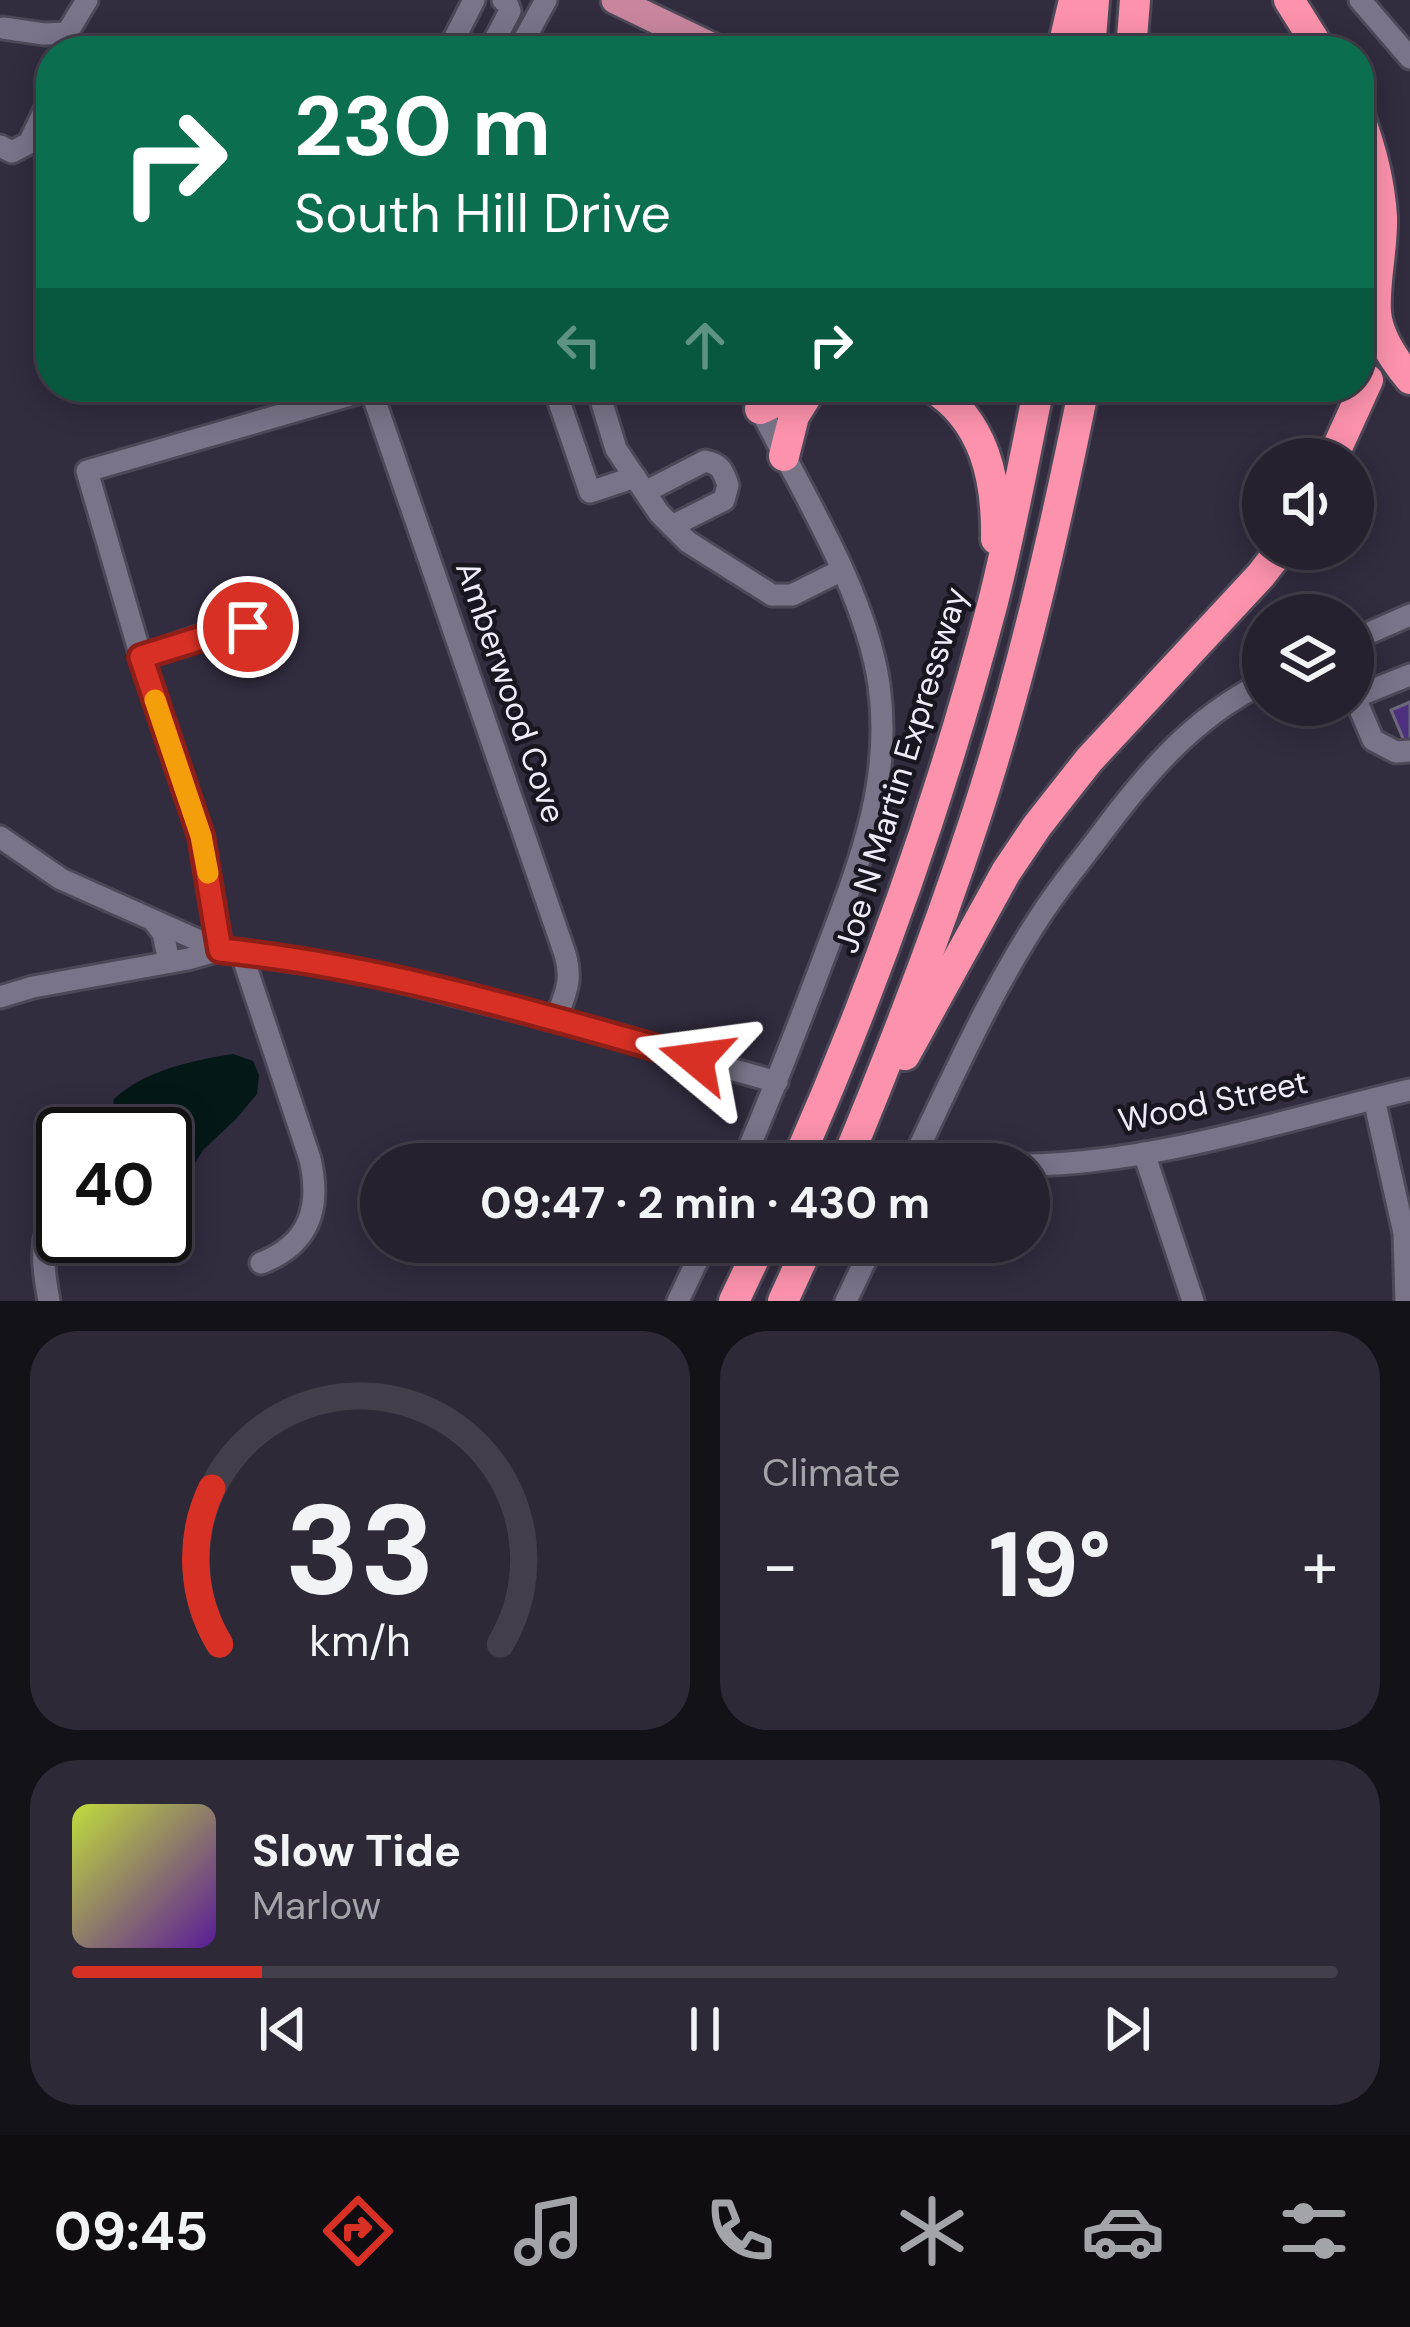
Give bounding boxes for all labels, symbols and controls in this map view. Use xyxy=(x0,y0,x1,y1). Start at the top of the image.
text: 230 m xyxy=(294,72,551,181)
icon: right xyxy=(96,84,252,240)
text: South Hill Drive xyxy=(294,178,671,249)
icon: left xyxy=(546,312,612,378)
icon: ahead xyxy=(672,312,738,378)
icon: right xyxy=(798,312,864,378)
map controls xyxy=(1242,438,1374,726)
button: sound xyxy=(1242,438,1374,570)
street label: Amberwood Cove xyxy=(446,556,576,828)
pin xyxy=(197,576,299,678)
street label: Joe N Martin Expressway xyxy=(825,582,977,958)
icon: arrive xyxy=(215,594,281,660)
button: layers xyxy=(1242,594,1374,726)
position arrow xyxy=(633,996,759,1122)
street label: Wood Street xyxy=(1114,1060,1312,1142)
speed limit sign: 40 xyxy=(36,1107,192,1263)
text: 09:47 · 2 min · 430 m xyxy=(480,1173,930,1232)
text: Climate xyxy=(762,1447,900,1498)
text: 33 xyxy=(285,1469,435,1632)
text: 19° xyxy=(989,1507,1111,1624)
text: − xyxy=(762,1523,798,1608)
text: + xyxy=(1302,1523,1338,1608)
text: km/h xyxy=(309,1612,411,1668)
text: Slow Tide xyxy=(252,1821,461,1880)
text: Marlow xyxy=(252,1880,381,1931)
icon: previous xyxy=(250,1996,316,2062)
icon: pause xyxy=(672,1996,738,2062)
icon: next xyxy=(1094,1996,1160,2062)
icon: directions xyxy=(316,2189,400,2273)
icon: music xyxy=(507,2189,591,2273)
icon: phone xyxy=(698,2189,782,2273)
icon: climate xyxy=(890,2189,974,2273)
icon: car xyxy=(1081,2189,1165,2273)
icon: filters xyxy=(1272,2189,1356,2273)
text: 09:45 xyxy=(54,2196,208,2267)

